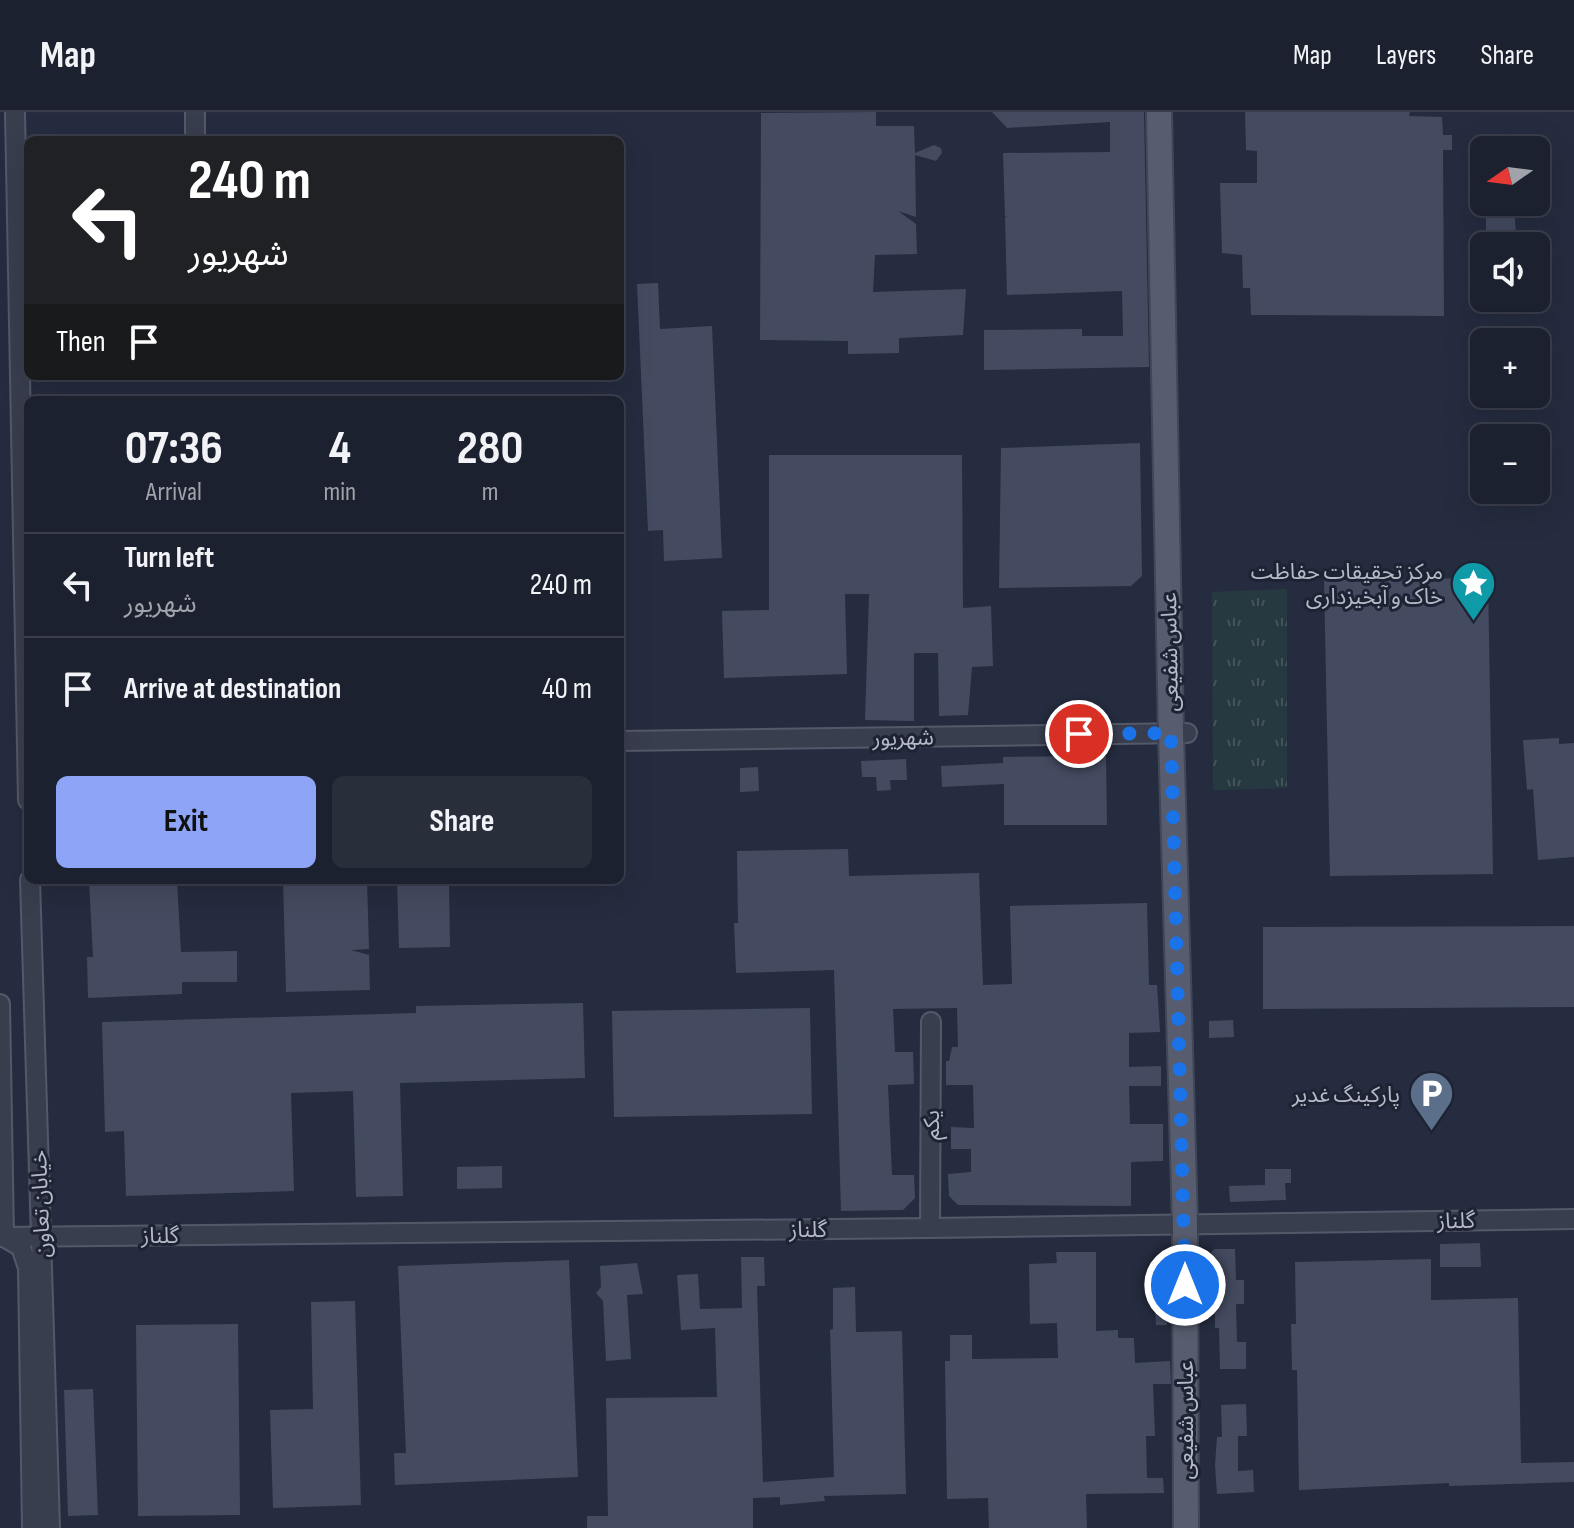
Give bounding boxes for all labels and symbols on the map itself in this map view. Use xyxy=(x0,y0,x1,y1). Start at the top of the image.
north arrow xyxy=(1470,136,1550,216)
place label: مرکز تحقیقات حفاظت خاک و آبخیزداری xyxy=(1251,559,1443,611)
place icon: مرکز تحقیقات حفاظت خاک و آبخیزداری xyxy=(1450,560,1498,623)
street label: عباس شفیعی xyxy=(1156,592,1185,712)
pin xyxy=(1045,700,1113,768)
street label: شهریور xyxy=(871,724,934,753)
parking icon: پارکینگ غدیر xyxy=(1407,1070,1455,1133)
place label: پارکینگ غدیر xyxy=(1291,1082,1400,1109)
street label: یکم xyxy=(919,1110,948,1140)
street label: خیابان تعاون xyxy=(26,1150,57,1258)
street label: گلناز xyxy=(1436,1208,1476,1235)
street label: گلناز xyxy=(788,1217,828,1244)
street label: گلناز xyxy=(140,1223,180,1250)
position arrow xyxy=(1143,1243,1227,1327)
street label: عباس شفیعی xyxy=(1173,1360,1200,1480)

